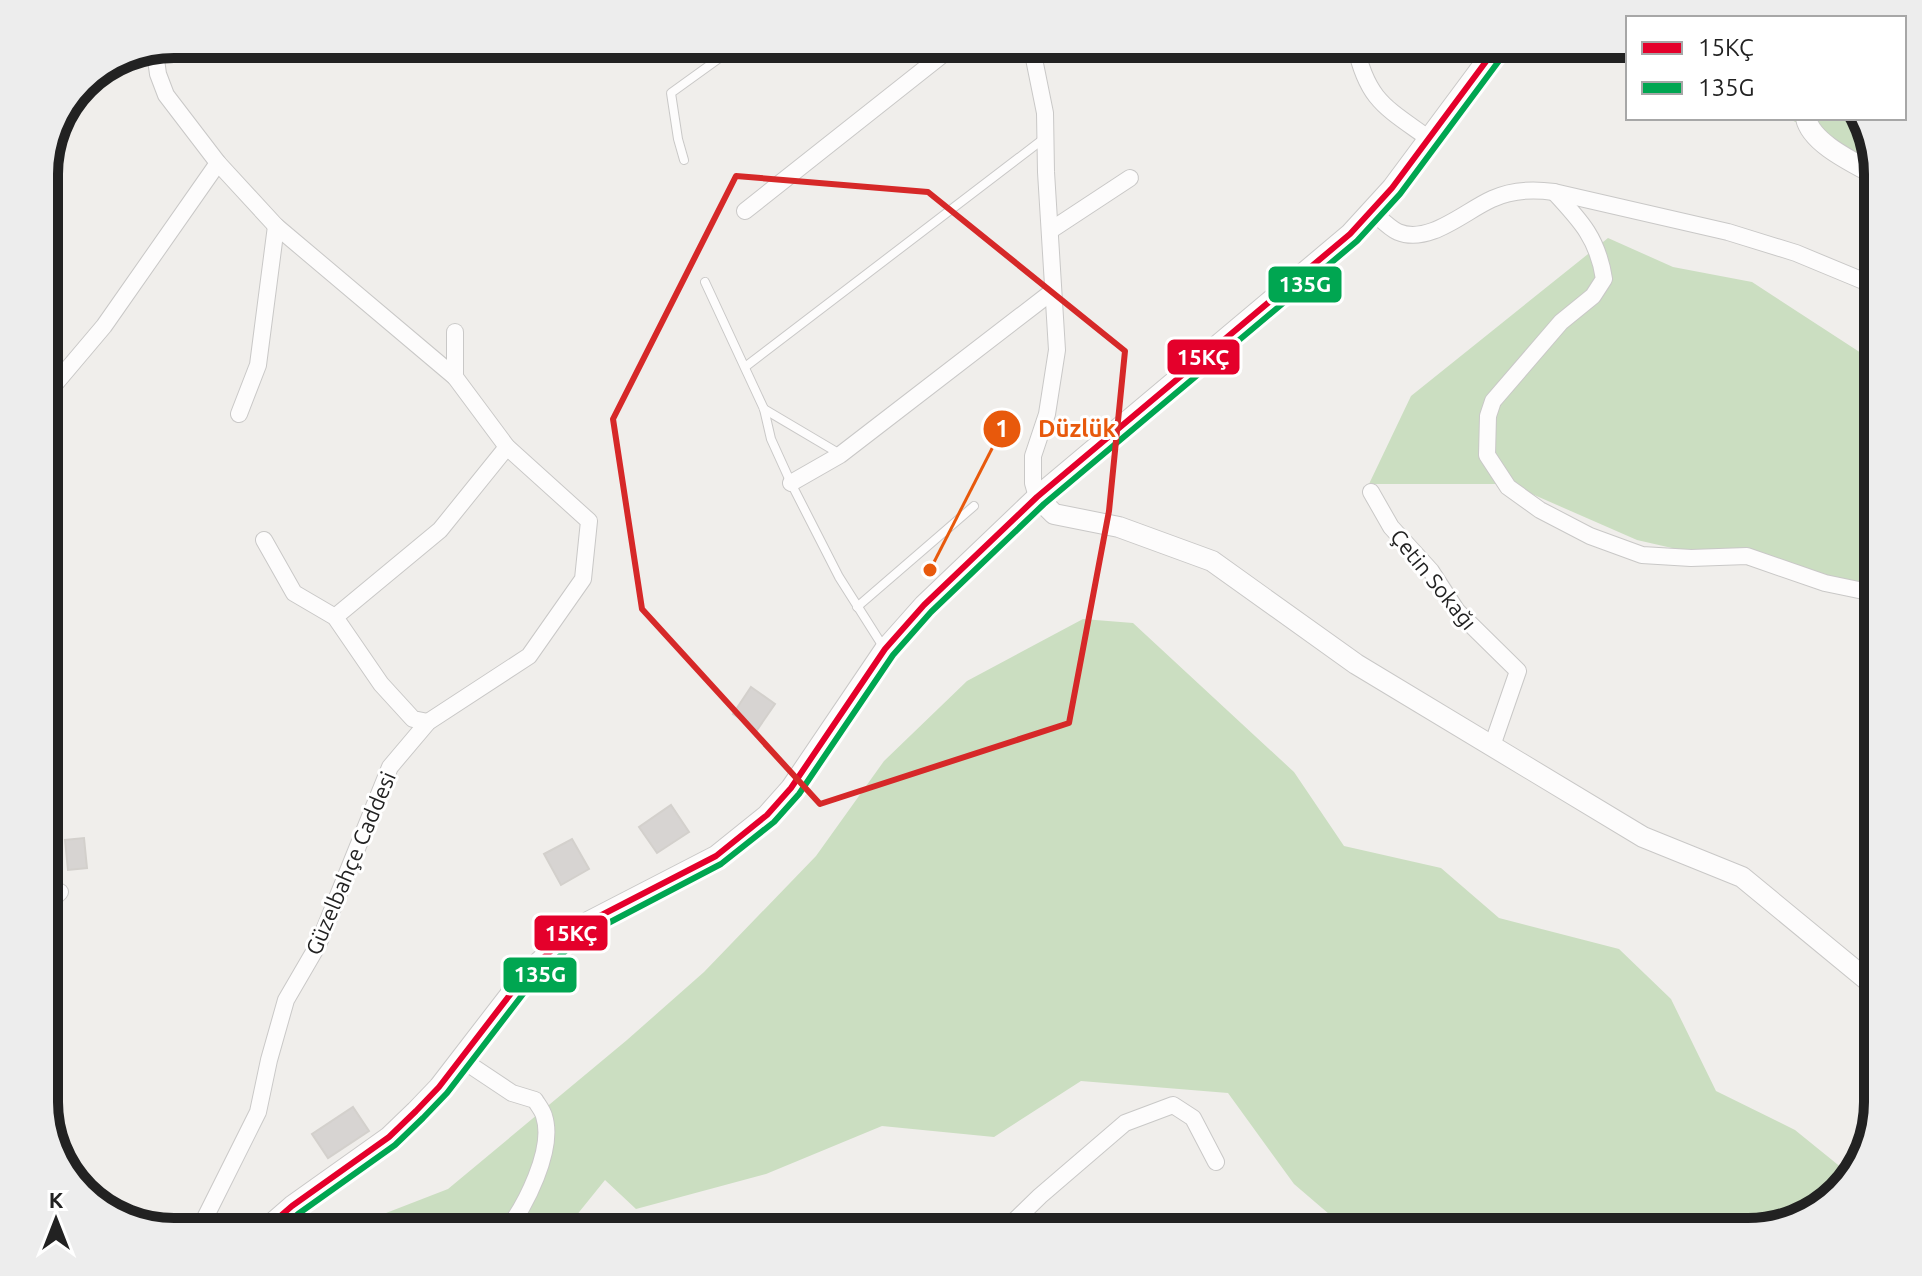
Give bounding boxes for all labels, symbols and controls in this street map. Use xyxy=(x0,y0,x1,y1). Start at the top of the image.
legend xyxy=(1626,16,1906,120)
text: 15KÇ xyxy=(1698,34,1754,61)
text: 135G xyxy=(1698,74,1755,101)
line badge: 135G xyxy=(1267,265,1343,304)
text: 135G xyxy=(1279,271,1331,296)
line badge: 15KÇ xyxy=(1166,338,1241,376)
text: 15KÇ xyxy=(1177,344,1229,370)
callout: Düzlük xyxy=(982,405,1132,453)
text: 1 xyxy=(995,415,1009,442)
text: Düzlük xyxy=(1038,415,1117,442)
street label: Çetin Sokağı xyxy=(1386,524,1482,634)
street label: Güzelbahçe Caddesi xyxy=(300,768,400,958)
line badge: 15KÇ xyxy=(533,914,609,952)
text: 15KÇ xyxy=(545,920,597,946)
line badge: 135G xyxy=(502,956,578,994)
text: 135G xyxy=(514,961,566,986)
north arrow xyxy=(16,1180,96,1260)
text: K xyxy=(49,1187,64,1212)

